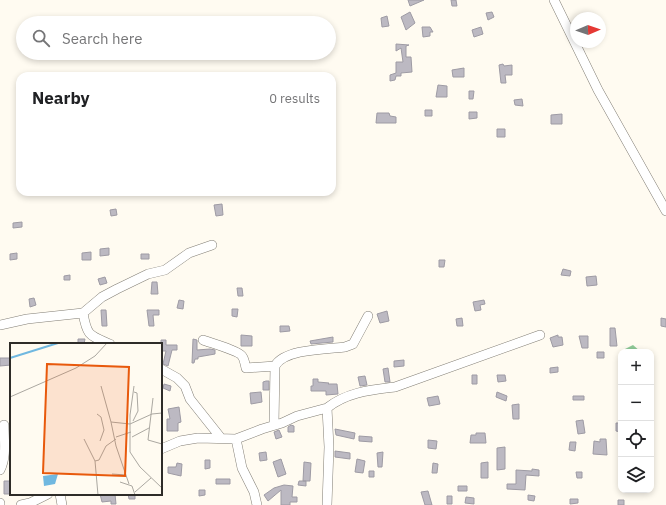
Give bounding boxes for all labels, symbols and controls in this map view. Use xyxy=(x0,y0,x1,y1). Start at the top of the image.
north arrow xyxy=(570,12,606,48)
search box xyxy=(16,16,336,60)
icon: search xyxy=(30,27,52,49)
text: Search here xyxy=(62,29,142,48)
text: Nearby xyxy=(32,87,90,109)
text: 0 results xyxy=(269,90,320,107)
inset map xyxy=(10,343,162,495)
map controls xyxy=(618,349,654,493)
button: + xyxy=(618,349,654,385)
button: − xyxy=(618,385,654,421)
button: locate xyxy=(618,421,654,457)
button: layers xyxy=(618,457,654,493)

